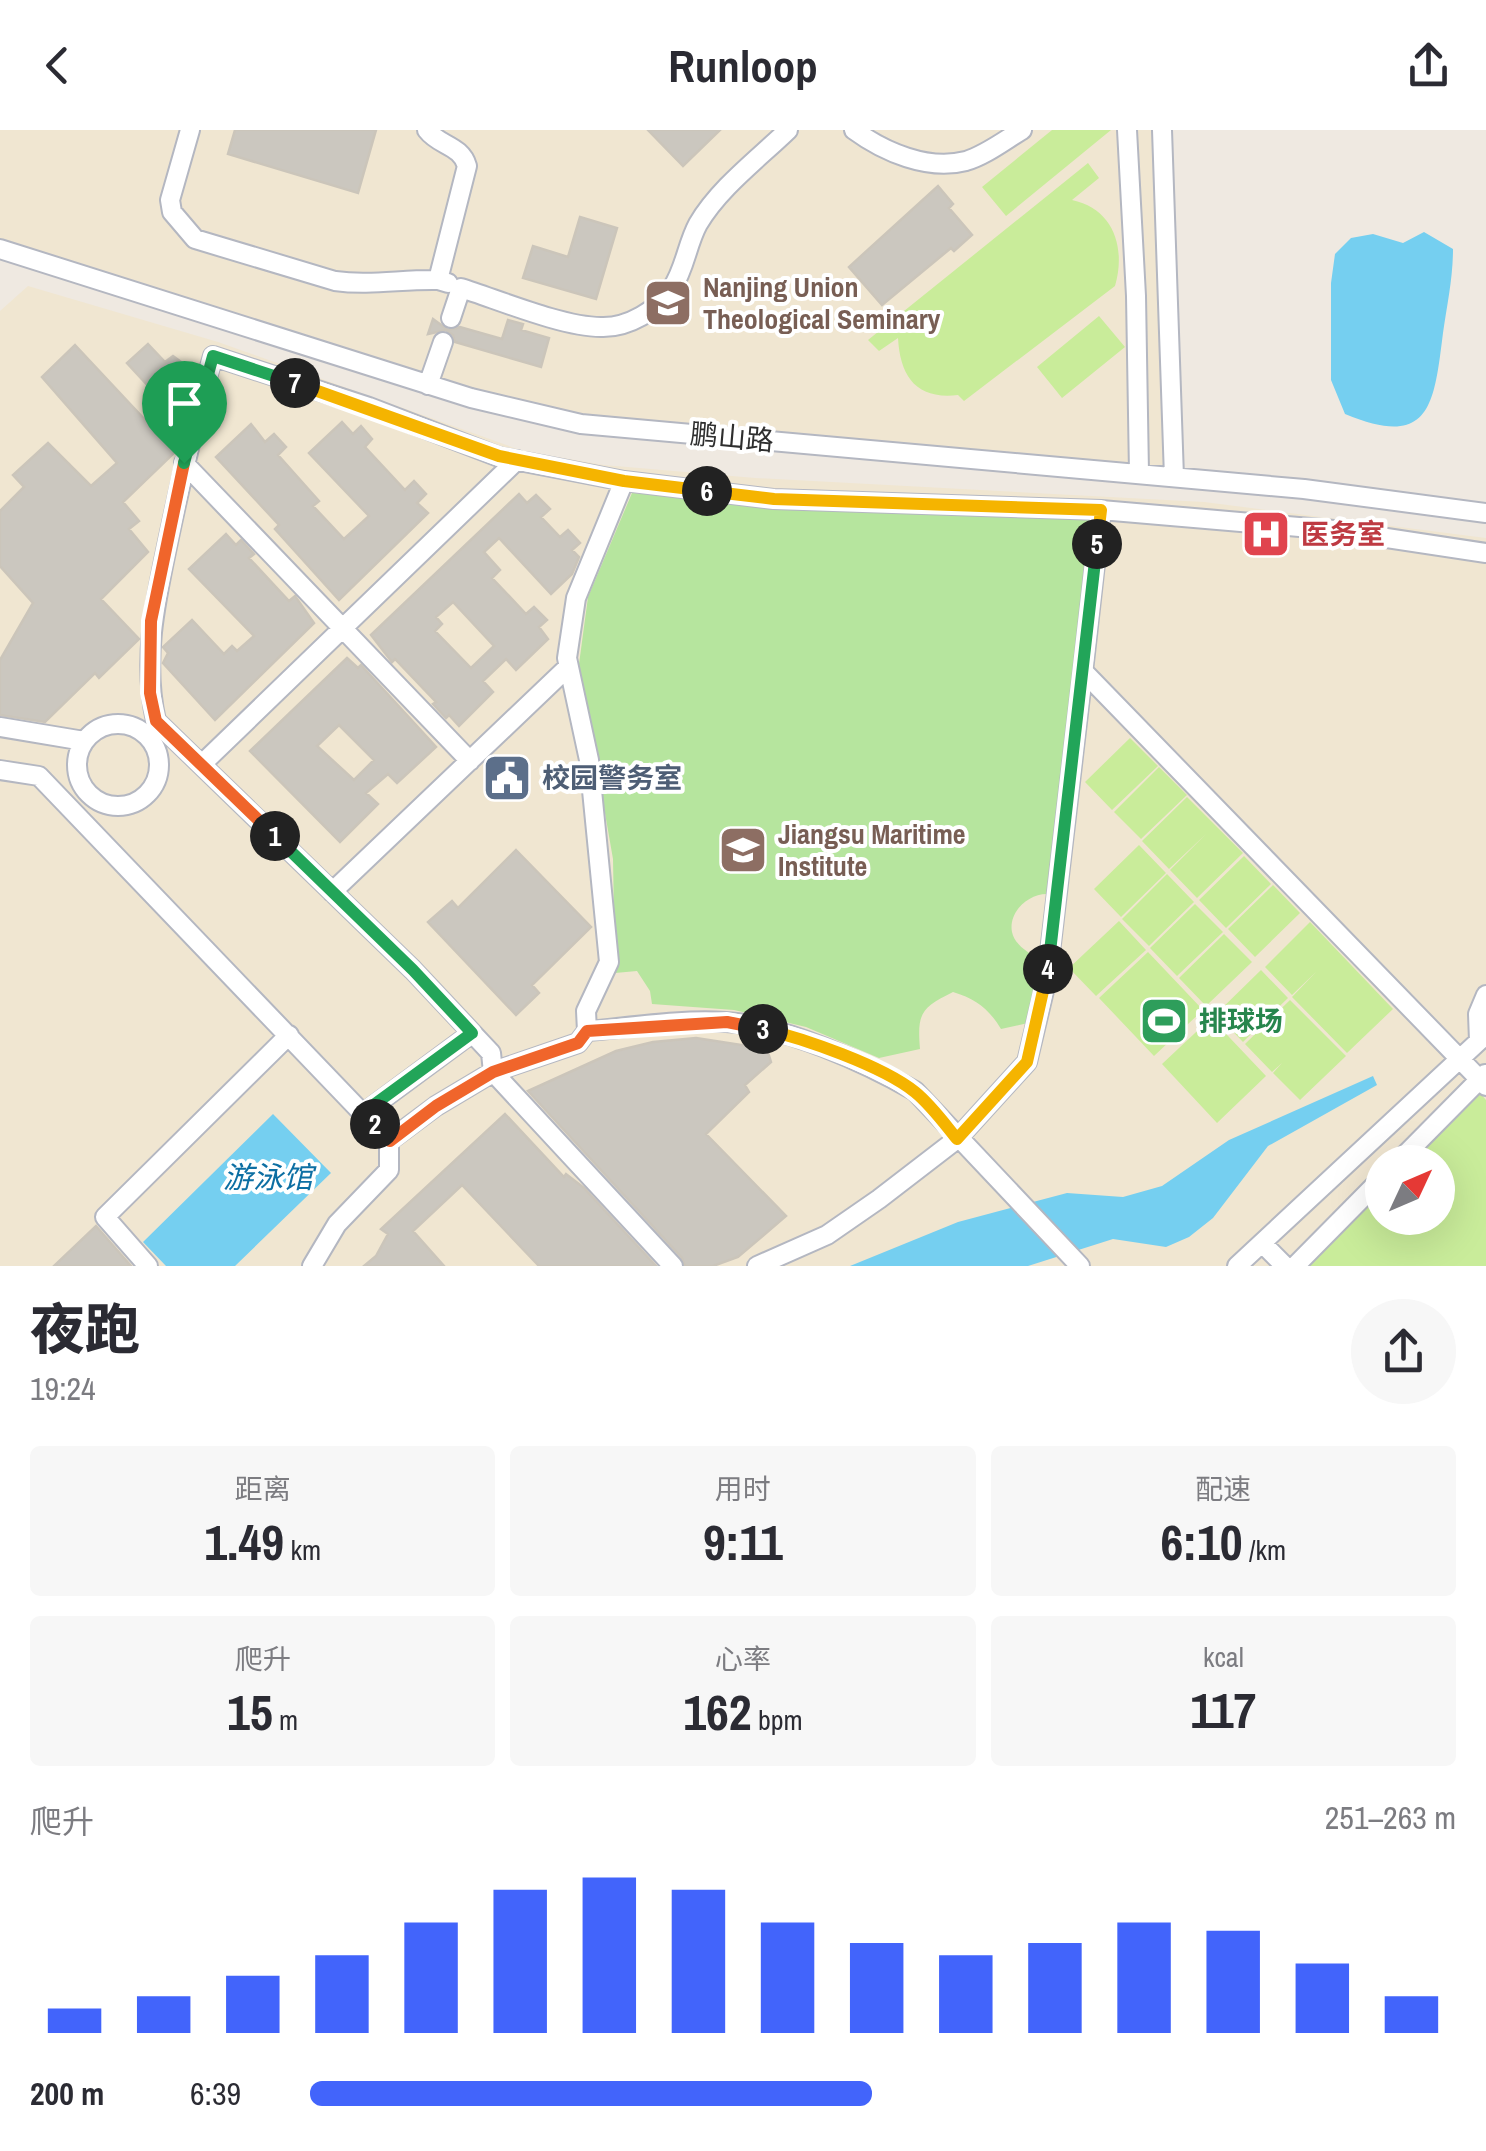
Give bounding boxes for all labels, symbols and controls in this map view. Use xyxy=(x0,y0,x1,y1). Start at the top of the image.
text: Runloop xyxy=(668,35,818,96)
icon: back xyxy=(30,38,85,93)
icon: share xyxy=(1401,38,1456,93)
place label: Nanjing Union Theological Seminary xyxy=(703,268,941,338)
school or university icon: Nanjing Union Theological Seminary xyxy=(642,277,694,329)
pin: 7 xyxy=(270,358,320,408)
pin xyxy=(142,361,227,464)
text: 7 xyxy=(289,364,301,402)
icon: arrive xyxy=(157,376,212,431)
street label: 鹏山路 xyxy=(688,414,776,460)
pin: 6 xyxy=(682,466,732,516)
text: 6 xyxy=(701,472,713,510)
hospital icon: 医务室 xyxy=(1240,508,1292,560)
place label: 医务室 xyxy=(1301,515,1385,553)
pin: 5 xyxy=(1072,519,1122,569)
text: 5 xyxy=(1091,525,1103,563)
public building icon: 校园警务室 xyxy=(481,752,533,804)
place label: 校园警务室 xyxy=(542,759,682,797)
pin: 1 xyxy=(250,811,300,861)
place label: Jiangsu Maritime Institute xyxy=(778,815,966,885)
text: 1 xyxy=(269,817,281,855)
school or university icon: Jiangsu Maritime Institute xyxy=(717,824,769,876)
pin: 4 xyxy=(1023,944,1073,994)
text: 4 xyxy=(1042,950,1054,988)
sports icon: 排球场 xyxy=(1138,995,1190,1047)
place label: 排球场 xyxy=(1199,1002,1283,1040)
pin: 3 xyxy=(738,1004,788,1054)
text: 3 xyxy=(757,1010,769,1048)
pin: 2 xyxy=(350,1099,400,1149)
text: 2 xyxy=(369,1105,381,1143)
north arrow xyxy=(1365,1145,1455,1235)
map controls xyxy=(1365,1145,1455,1235)
water label: 游泳馆 xyxy=(223,1157,317,1197)
text: 夜跑 xyxy=(30,1292,140,1366)
button: share xyxy=(1351,1299,1456,1404)
text: 19:24 xyxy=(30,1367,96,1410)
text: 距离 xyxy=(235,1470,291,1508)
text: 用时 xyxy=(715,1470,771,1508)
text: 配速 xyxy=(1195,1470,1251,1508)
text: 1.49 xyxy=(204,1508,284,1576)
text: 9:11 xyxy=(703,1508,783,1576)
text: 6:10 xyxy=(1161,1508,1243,1576)
text: km xyxy=(284,1531,321,1569)
text: /km xyxy=(1243,1531,1286,1569)
text: kcal xyxy=(1203,1638,1244,1676)
text: 爬升 xyxy=(235,1640,291,1678)
text: 心率 xyxy=(715,1640,771,1678)
text: 117 xyxy=(1190,1676,1256,1744)
text: 15 xyxy=(227,1678,273,1746)
text: 162 xyxy=(683,1678,752,1746)
text: m xyxy=(273,1701,298,1739)
text: bpm xyxy=(752,1701,803,1739)
text: 251–263 m xyxy=(1325,1796,1456,1839)
text: 爬升 xyxy=(30,1800,94,1843)
text: 200 m xyxy=(30,2072,104,2115)
text: 6:39 xyxy=(190,2072,241,2115)

